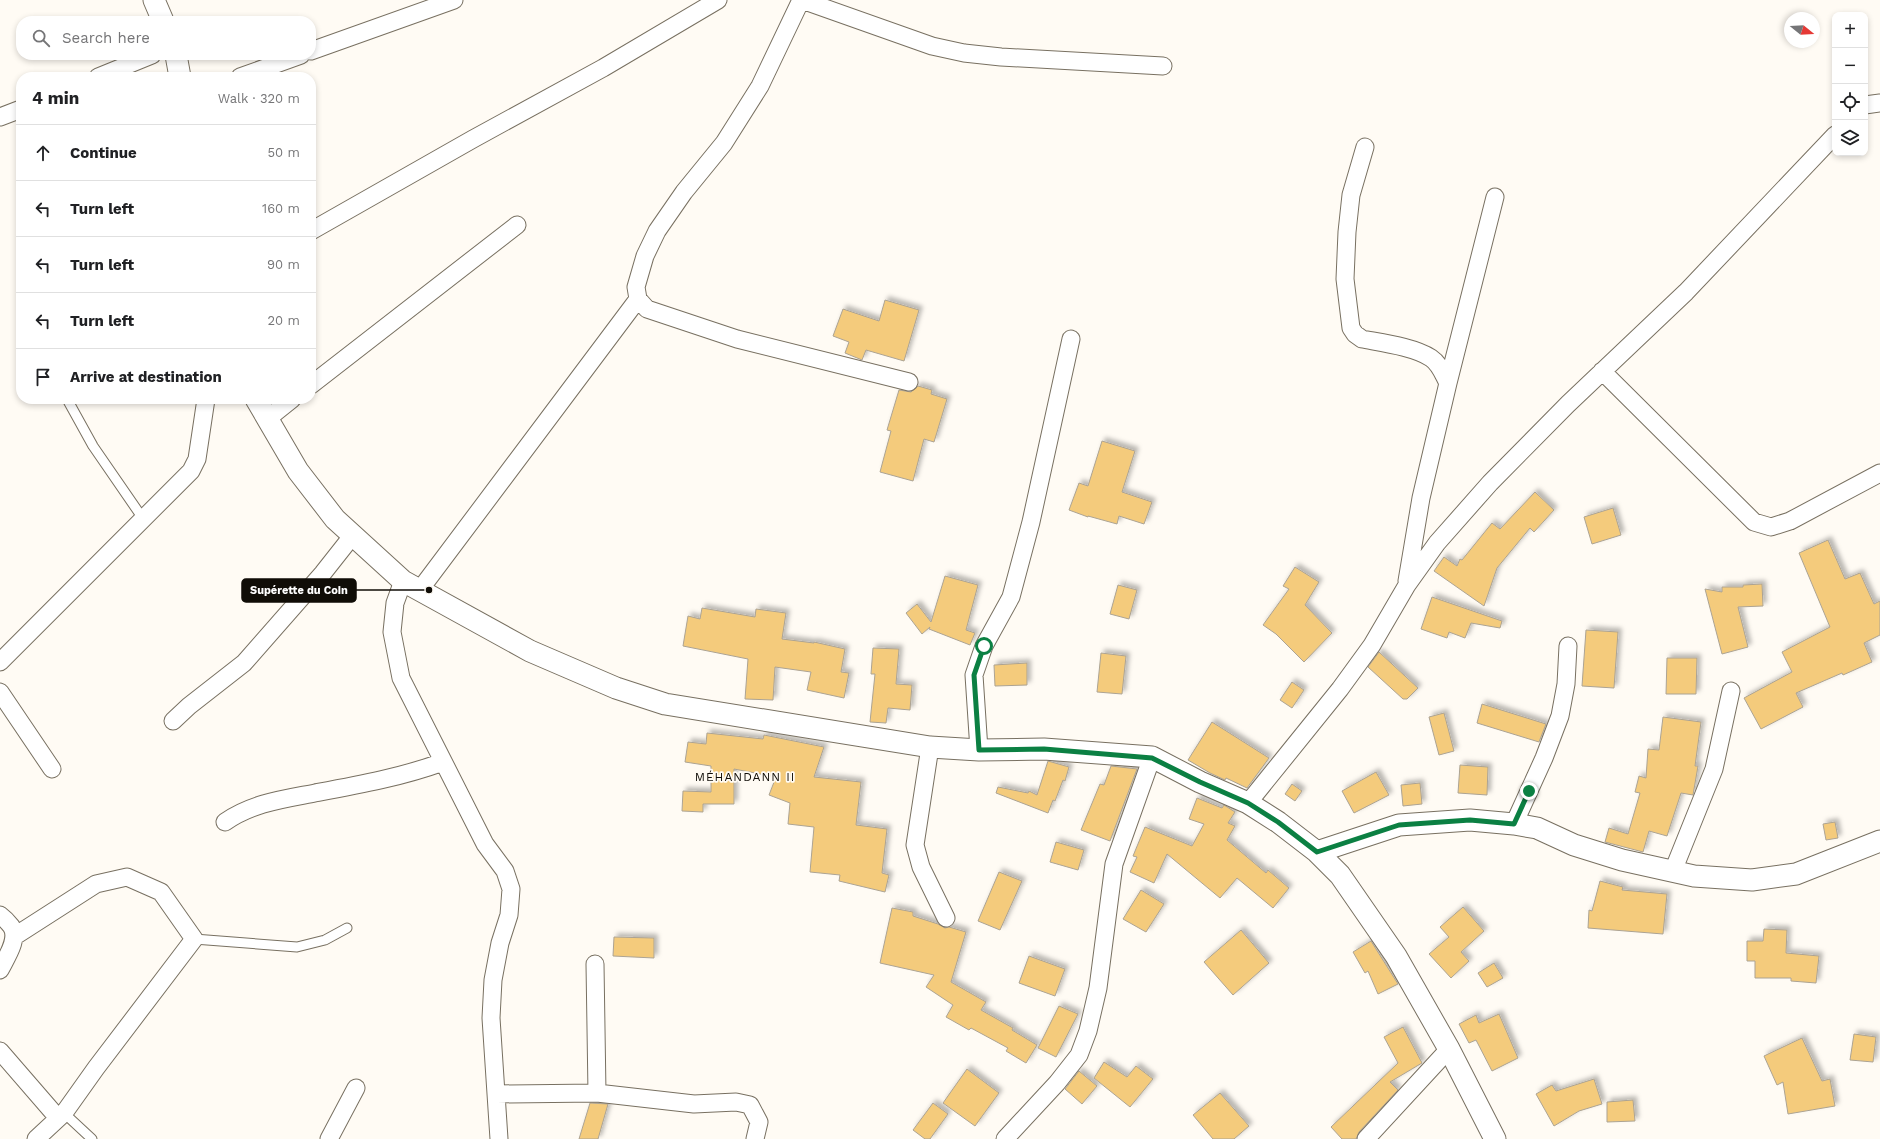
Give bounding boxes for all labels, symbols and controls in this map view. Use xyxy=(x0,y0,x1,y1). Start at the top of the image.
north arrow xyxy=(1784,12,1820,48)
map controls xyxy=(1832,12,1868,156)
button: + xyxy=(1832,12,1868,48)
search box xyxy=(16,16,316,60)
icon: search xyxy=(30,27,52,49)
text: Search here xyxy=(62,29,150,47)
button: − xyxy=(1832,48,1868,84)
button: locate xyxy=(1832,84,1868,120)
text: 4 min xyxy=(32,88,79,108)
text: Walk · 320 m xyxy=(218,91,300,106)
button: layers xyxy=(1832,120,1868,156)
icon: ahead xyxy=(32,142,54,164)
text: Continue xyxy=(70,144,137,162)
text: 50 m xyxy=(268,145,300,160)
icon: left xyxy=(32,198,54,220)
text: Turn left xyxy=(70,200,134,218)
text: 160 m xyxy=(262,201,300,216)
icon: left xyxy=(32,254,54,276)
text: Turn left xyxy=(70,256,134,274)
text: 90 m xyxy=(267,257,300,272)
icon: left xyxy=(32,310,54,332)
text: Turn left xyxy=(70,312,134,330)
text: 20 m xyxy=(268,313,300,328)
icon: arrive xyxy=(32,366,54,388)
text: Arrive at destination xyxy=(70,368,222,386)
callout: Supérette du Coin xyxy=(242,579,356,602)
text: Supérette du Coin xyxy=(250,584,348,597)
route start xyxy=(975,637,993,655)
district label: MÉHANDANN II xyxy=(695,770,795,784)
route end xyxy=(1520,782,1538,800)

